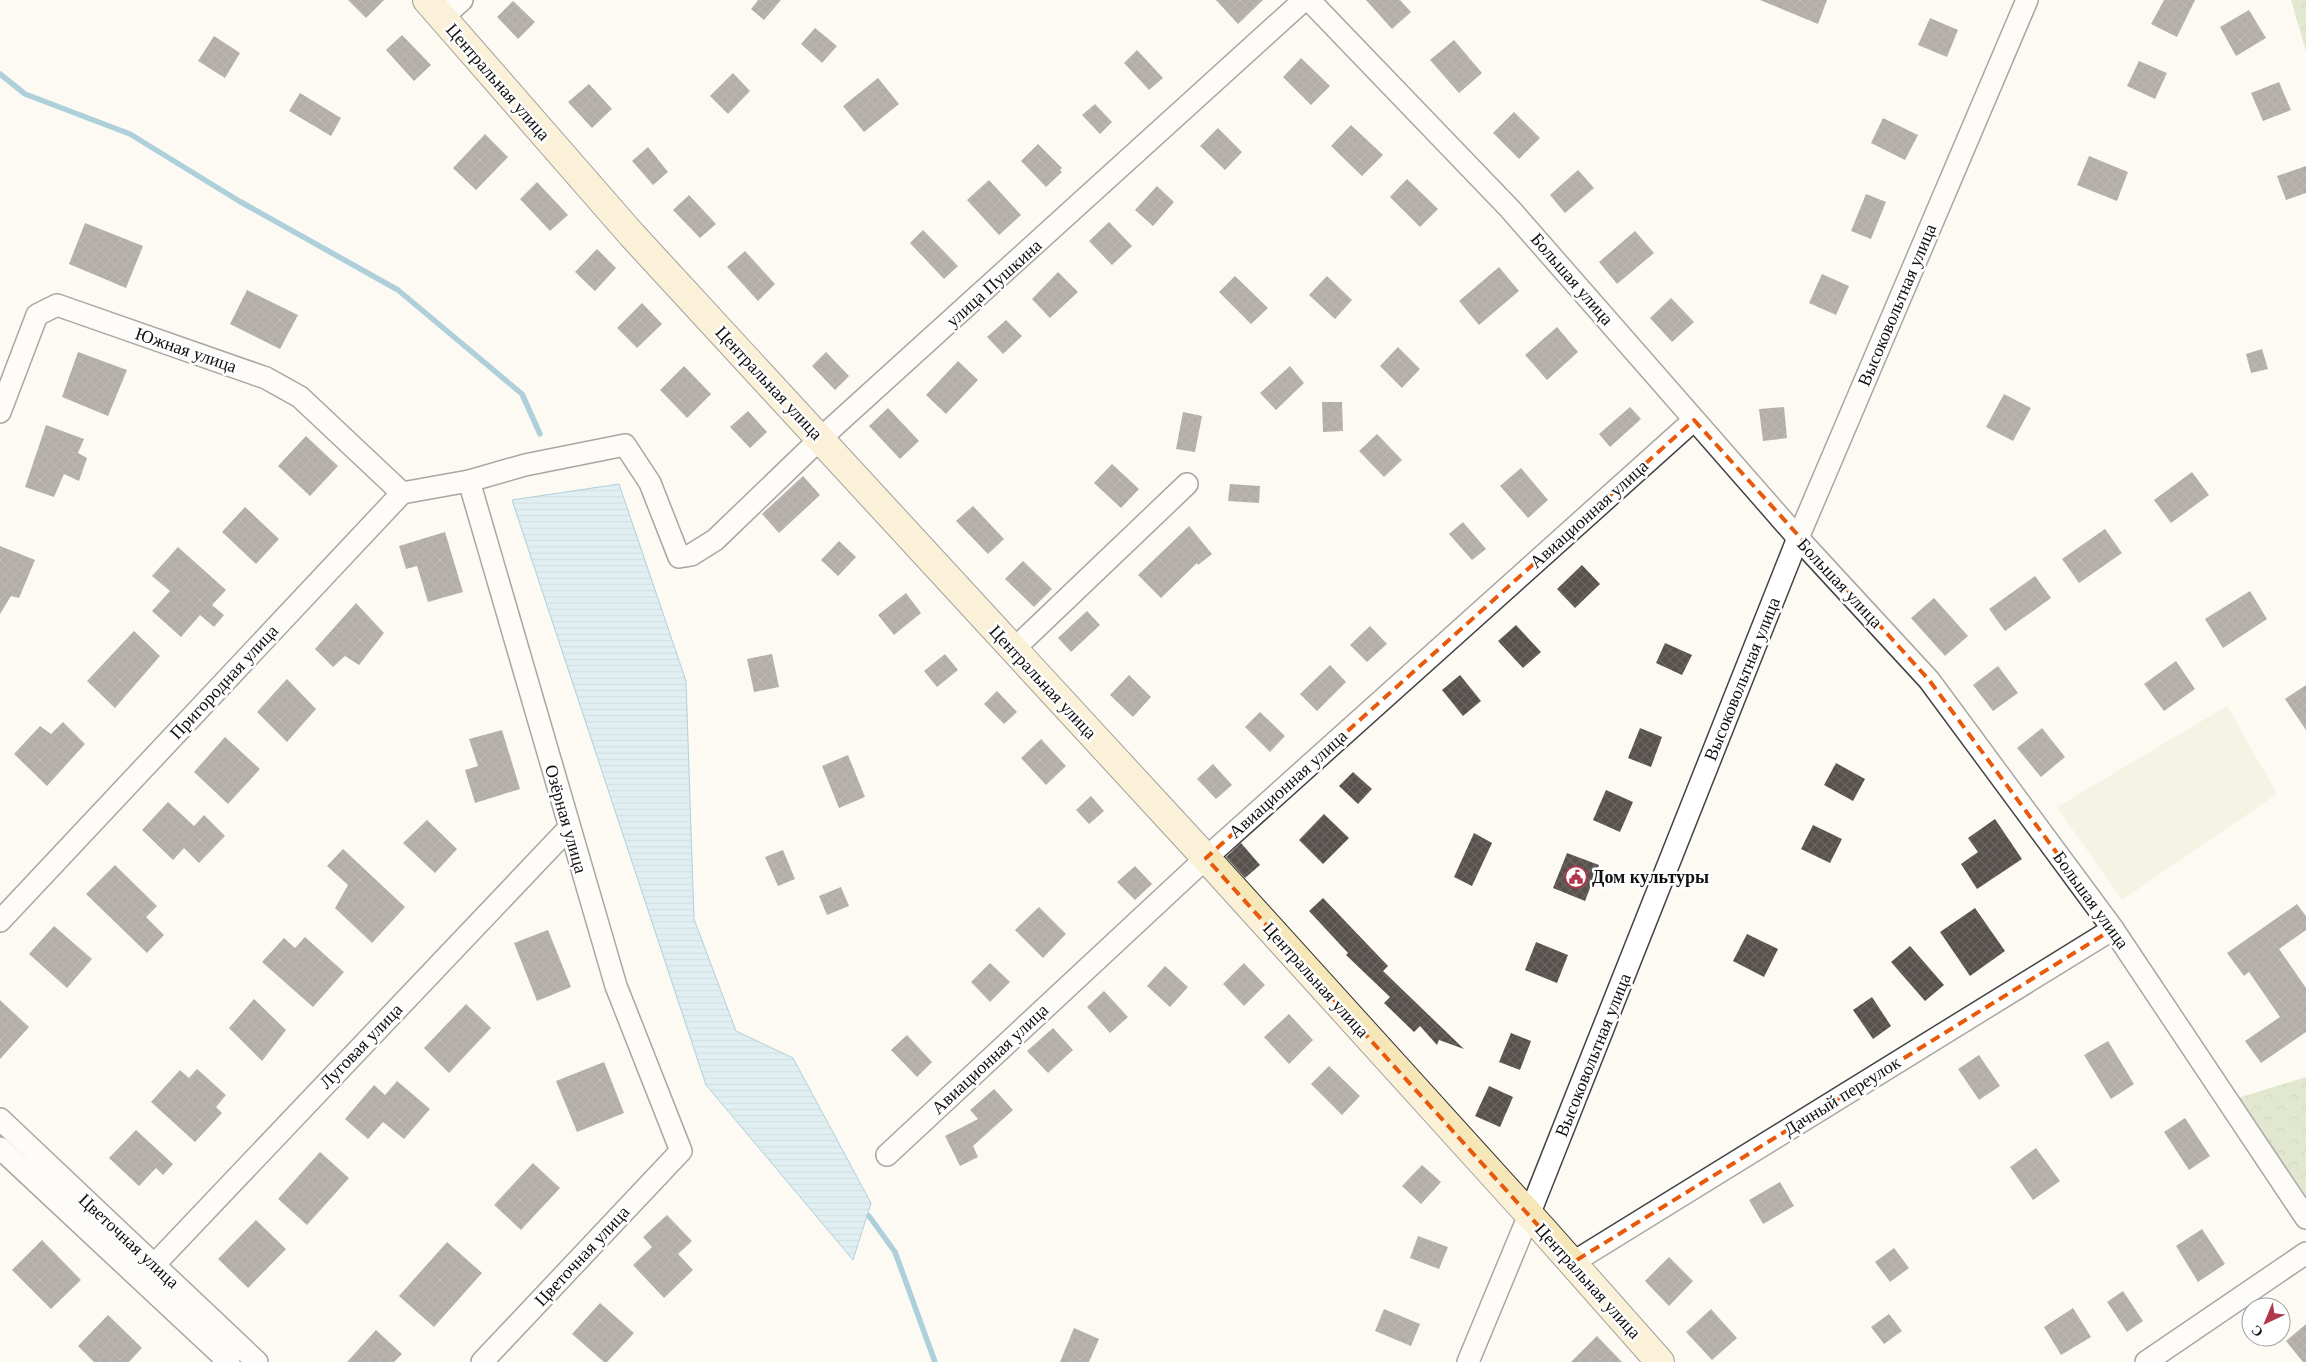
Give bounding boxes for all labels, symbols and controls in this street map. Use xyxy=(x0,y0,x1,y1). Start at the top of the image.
street label: Центральная улица xyxy=(442,20,554,144)
street label: Высоковольтная улица xyxy=(1854,221,1940,389)
street label: Большая улица xyxy=(1527,229,1617,329)
street label: улица Пушкина xyxy=(942,235,1046,331)
street label: Центральная улица xyxy=(711,322,827,444)
street label: Южная улица xyxy=(133,323,239,377)
street label: Авиационная улица xyxy=(1526,456,1652,572)
street label: Большая улица xyxy=(1793,534,1887,632)
street label: Высоковольтная улица xyxy=(1700,594,1784,764)
street label: Пригородная улица xyxy=(166,621,282,743)
street label: Центральная улица xyxy=(985,621,1101,743)
street label: Авиационная улица xyxy=(1225,726,1351,842)
street label: Озёрная улица xyxy=(541,762,591,876)
street label: Большая улица xyxy=(2049,847,2133,953)
public building icon: Дом культуры xyxy=(1564,865,1588,889)
place label: Дом культуры xyxy=(1592,867,1709,887)
street label: Центральная улица xyxy=(1259,918,1373,1042)
street label: Высоковольтная улица xyxy=(1551,970,1635,1140)
street label: Луговая улица xyxy=(316,999,406,1093)
street label: Авиационная улица xyxy=(928,1000,1052,1118)
street label: Дачный переулок xyxy=(1780,1052,1904,1140)
street label: Цветочная улица xyxy=(75,1190,183,1292)
street label: Цветочная улица xyxy=(531,1202,633,1310)
street label: Центральная улица xyxy=(1531,1219,1645,1343)
north arrow xyxy=(2241,1297,2291,1347)
text: С xyxy=(2248,1322,2266,1340)

